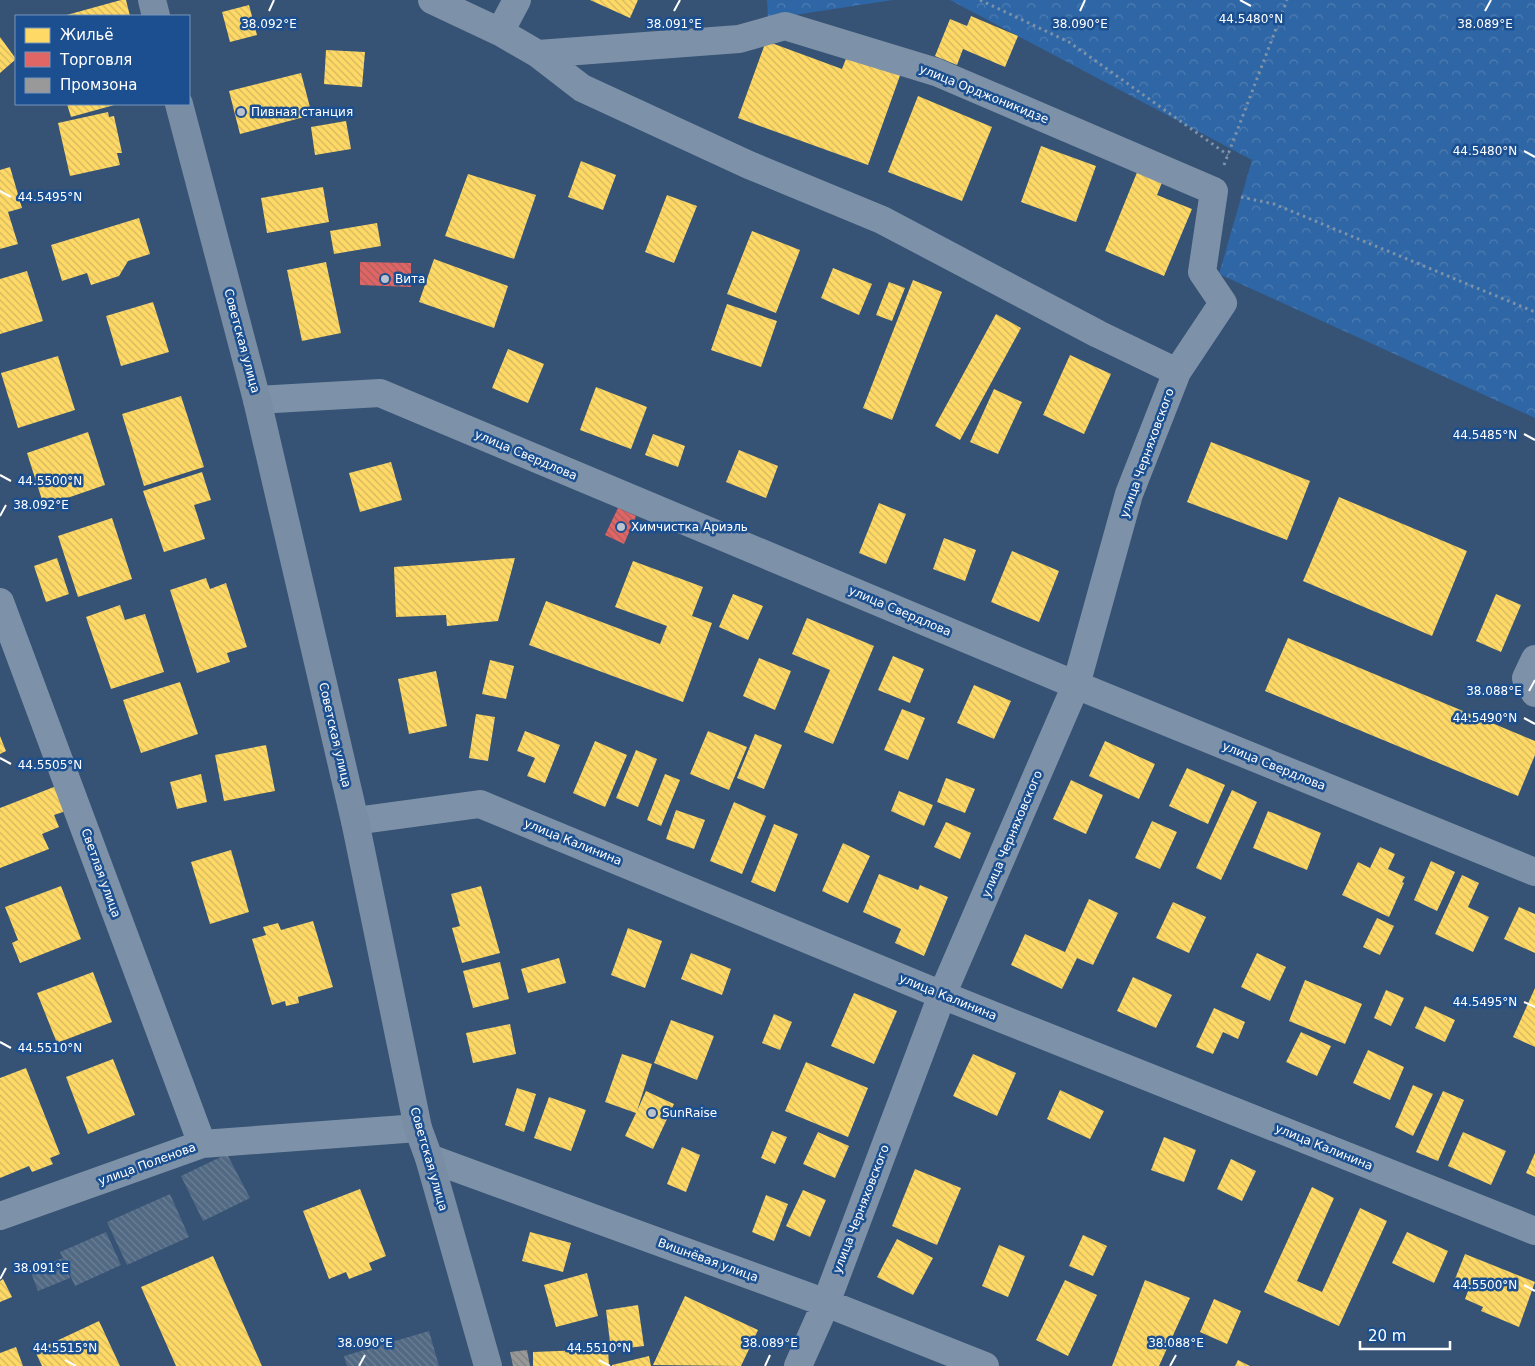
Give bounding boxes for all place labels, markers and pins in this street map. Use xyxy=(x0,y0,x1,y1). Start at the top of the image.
place label: Пивная станция xyxy=(251,105,353,119)
marker: Пивная станция xyxy=(235,106,247,118)
place label: Вита xyxy=(395,272,425,286)
marker: Вита xyxy=(379,273,391,285)
place label: Химчистка Ариэль xyxy=(631,520,748,534)
marker: Химчистка Ариэль xyxy=(615,521,627,533)
place label: SunRaise xyxy=(662,1106,717,1120)
marker: SunRaise xyxy=(646,1107,658,1119)

